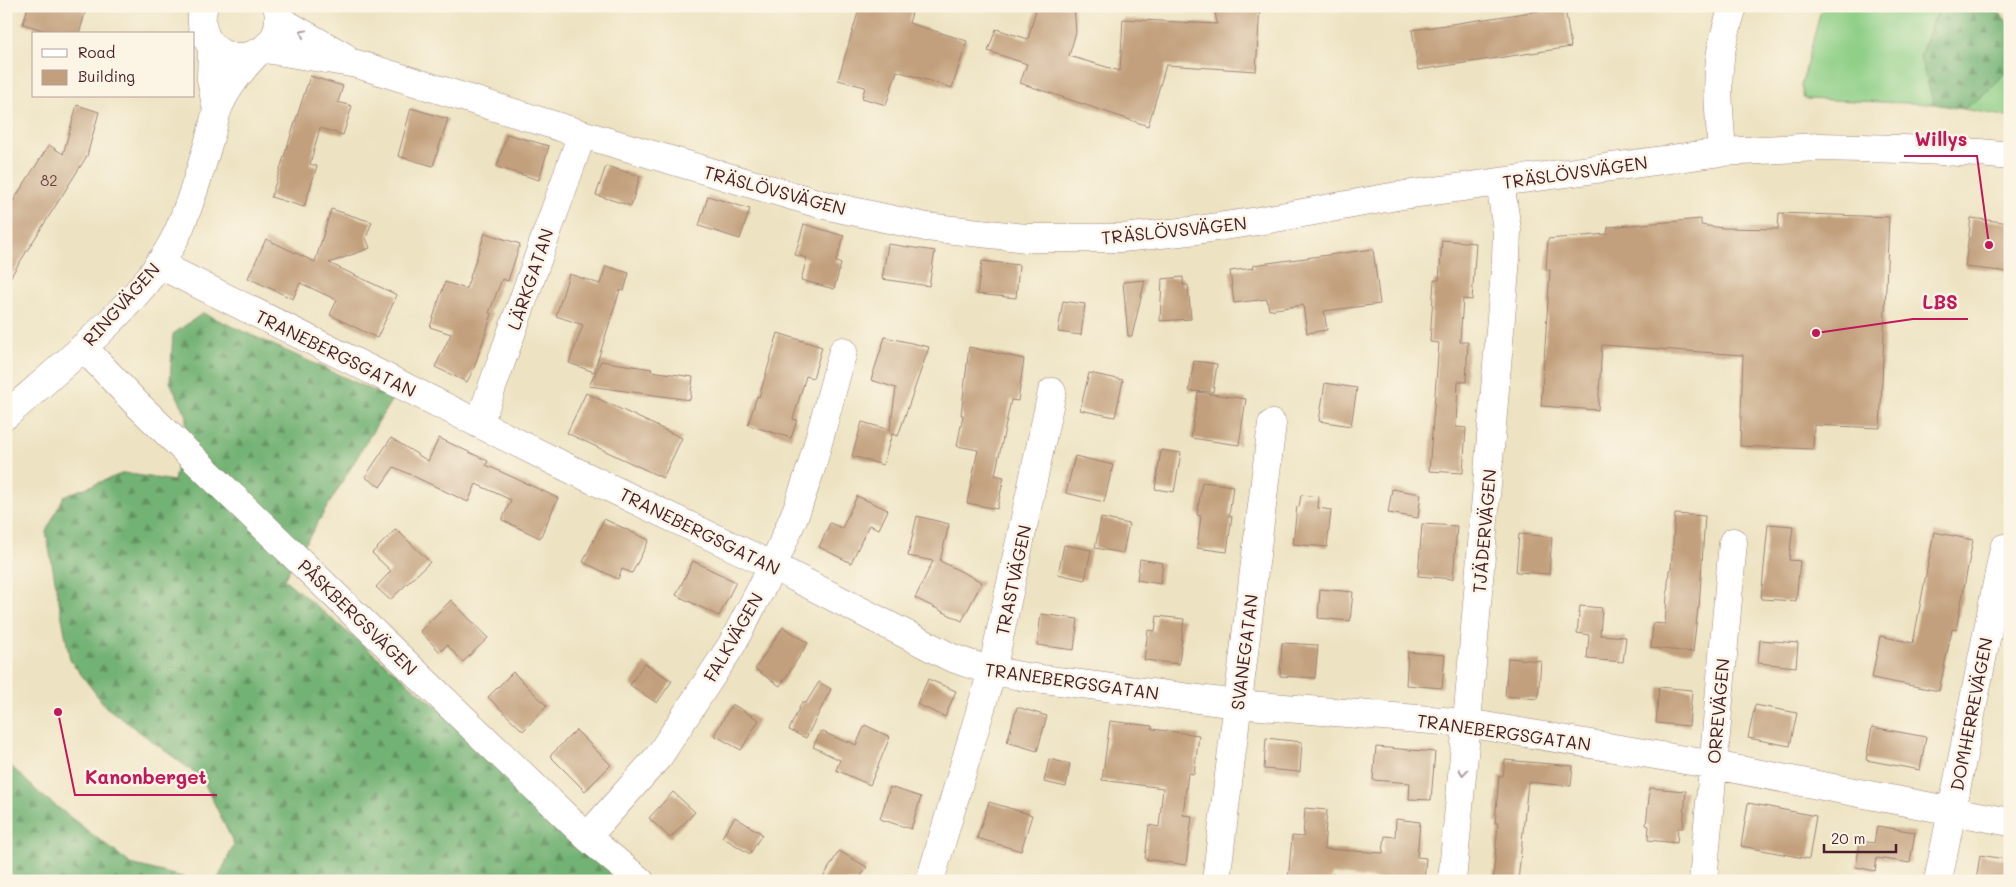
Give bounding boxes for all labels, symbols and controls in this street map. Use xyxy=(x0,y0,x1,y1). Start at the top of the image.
one-way arrow xyxy=(300,29,309,39)
legend xyxy=(32,32,195,98)
text: Road xyxy=(78,42,115,62)
text: Building xyxy=(78,66,135,86)
callout: Willys xyxy=(1904,122,1977,156)
text: Willys xyxy=(1915,126,1967,151)
street label: TRÄSLÖVSVÄGEN xyxy=(1501,150,1649,194)
street label: TRÄSLÖVSVÄGEN xyxy=(701,159,849,221)
house number: 82 xyxy=(40,170,58,190)
street label: TRÄSLÖVSVÄGEN xyxy=(1100,210,1248,250)
street label: LÄRKGATAN xyxy=(501,225,559,333)
street label: RINGVÄGEN xyxy=(77,257,165,351)
callout: LBS xyxy=(1913,285,1968,319)
text: LBS xyxy=(1922,289,1958,314)
street label: TRANEBERGSGATAN xyxy=(252,304,420,402)
street label: TJÄDERVÄGEN xyxy=(1467,468,1501,594)
street label: TRANEBERGSGATAN xyxy=(616,482,784,580)
street label: TRASTVÄGEN xyxy=(990,523,1036,637)
street label: PÅSKBERGSVÄGEN xyxy=(293,554,423,680)
street label: FALKVÄGEN xyxy=(698,588,768,686)
street label: SVANEGATAN xyxy=(1225,593,1263,711)
street label: DOMHERREVÄGEN xyxy=(1944,635,1998,793)
street label: TRANEBERGSGATAN xyxy=(983,657,1161,705)
street label: ORREVÄGEN xyxy=(1701,657,1735,765)
street label: TRANEBERGSGATAN xyxy=(1415,708,1593,756)
callout: Kanonberget xyxy=(75,761,217,795)
text: Kanonberget xyxy=(85,764,207,789)
one-way arrow xyxy=(1458,768,1469,776)
scale bar xyxy=(1824,822,1896,854)
text: 20 m xyxy=(1831,828,1865,848)

